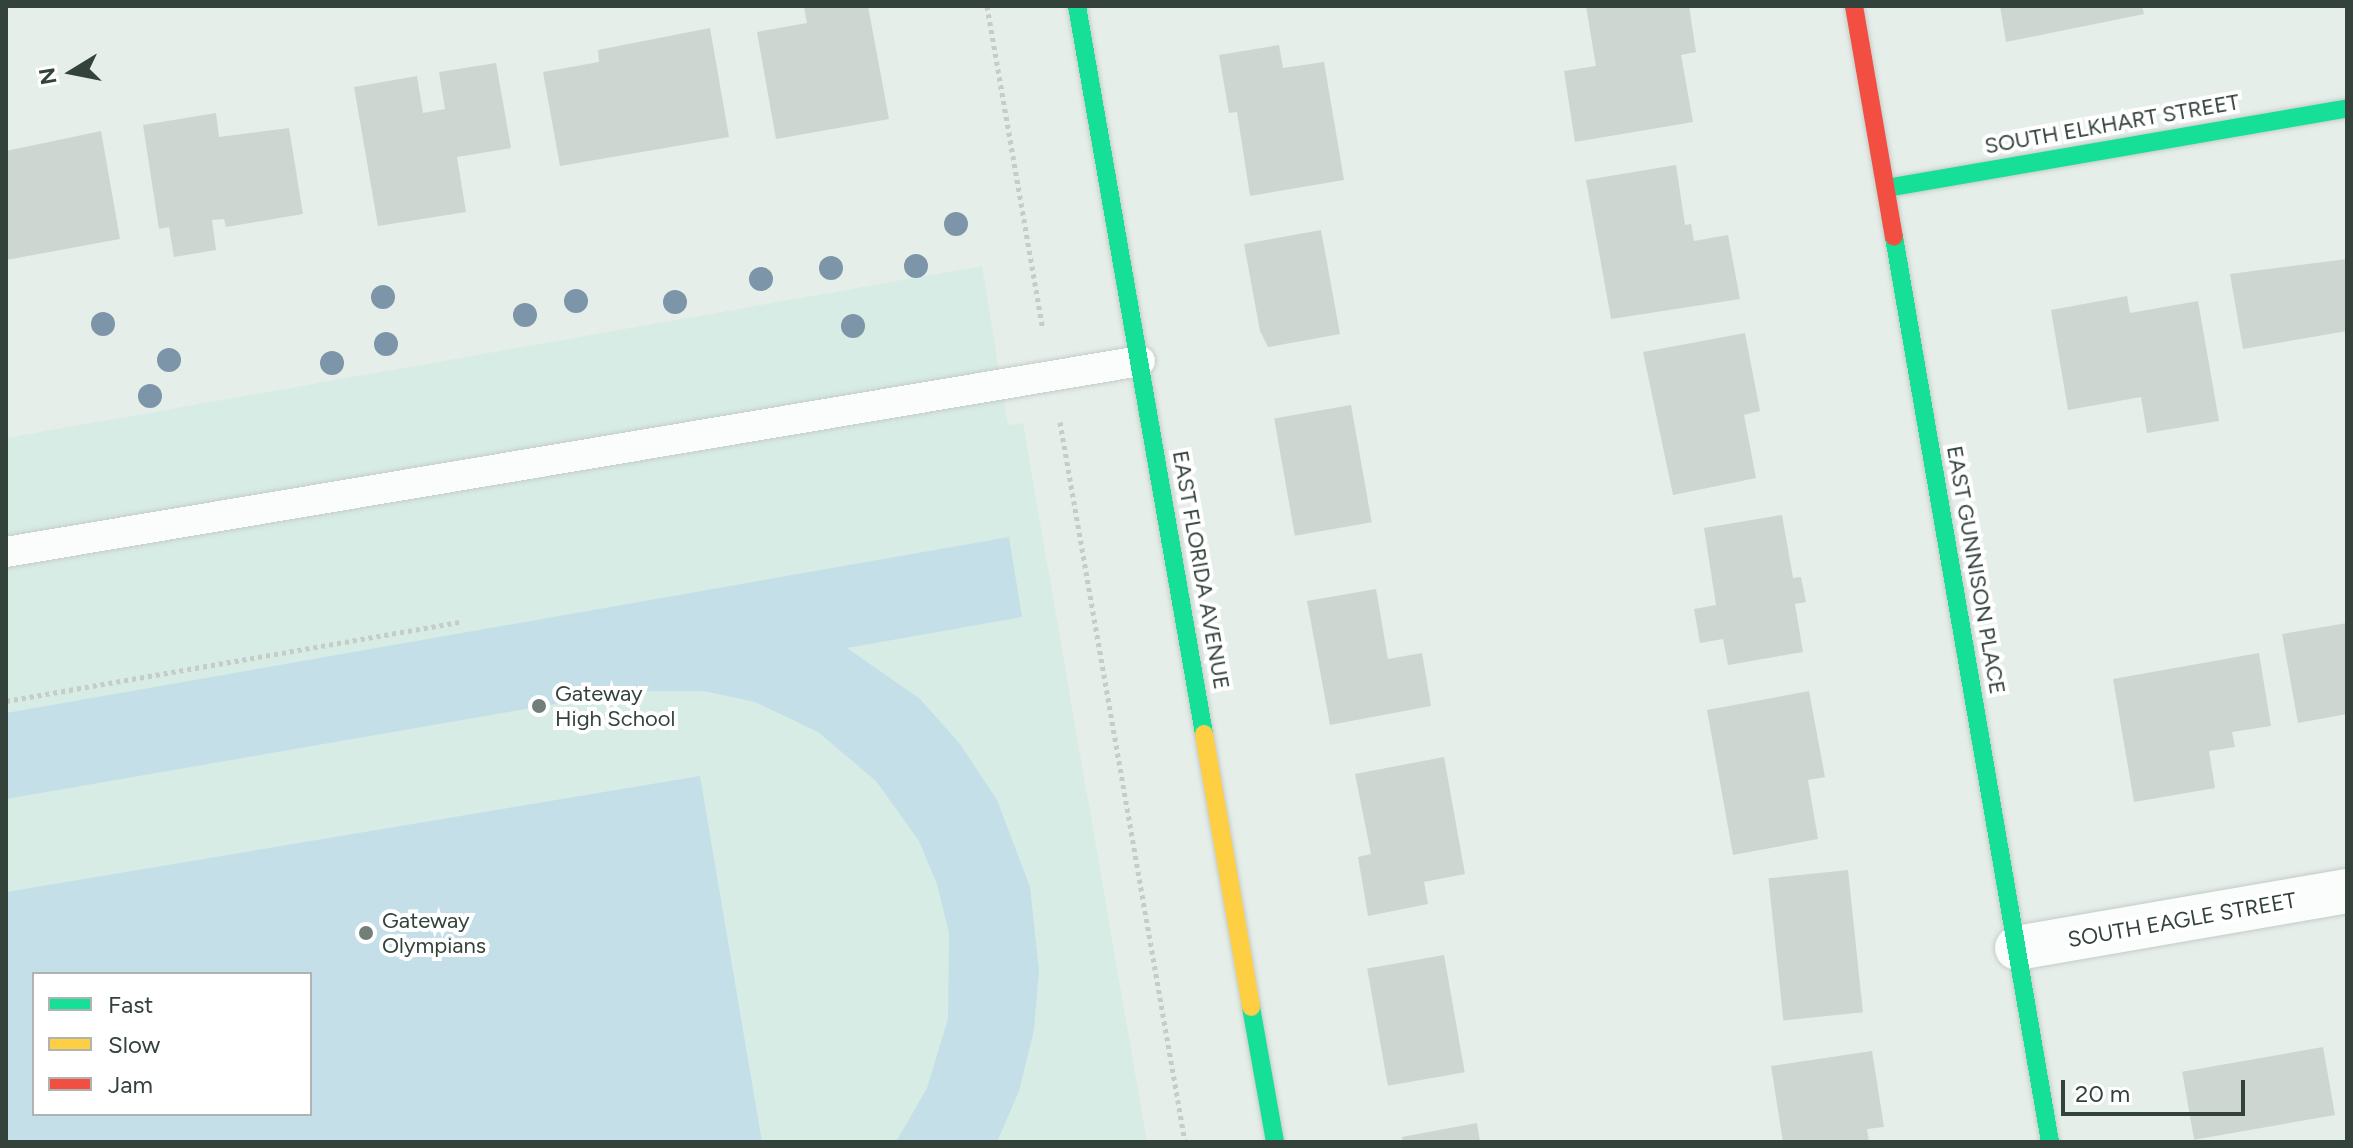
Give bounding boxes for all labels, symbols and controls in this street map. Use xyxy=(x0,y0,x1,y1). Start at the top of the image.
north arrow xyxy=(32,32,112,112)
text: N xyxy=(33,66,63,87)
street label: SOUTH ELKHART STREET xyxy=(1983,89,2241,159)
street label: EAST GUNNISON PLACE xyxy=(1941,444,2011,696)
street label: EAST FLORIDA AVENUE xyxy=(1167,449,1235,691)
place label: Gateway High School xyxy=(555,680,675,732)
marker: Gateway High School xyxy=(530,697,548,715)
street label: SOUTH EAGLE STREET xyxy=(2066,887,2298,953)
place label: Gateway Olympians xyxy=(382,907,486,958)
marker: Gateway Olympians xyxy=(357,924,375,942)
legend xyxy=(32,972,312,1116)
text: Fast xyxy=(108,990,153,1019)
text: Slow xyxy=(108,1030,160,1059)
scale bar xyxy=(2065,1064,2249,1114)
text: Jam xyxy=(108,1070,153,1099)
text: 20 m xyxy=(2075,1079,2130,1108)

